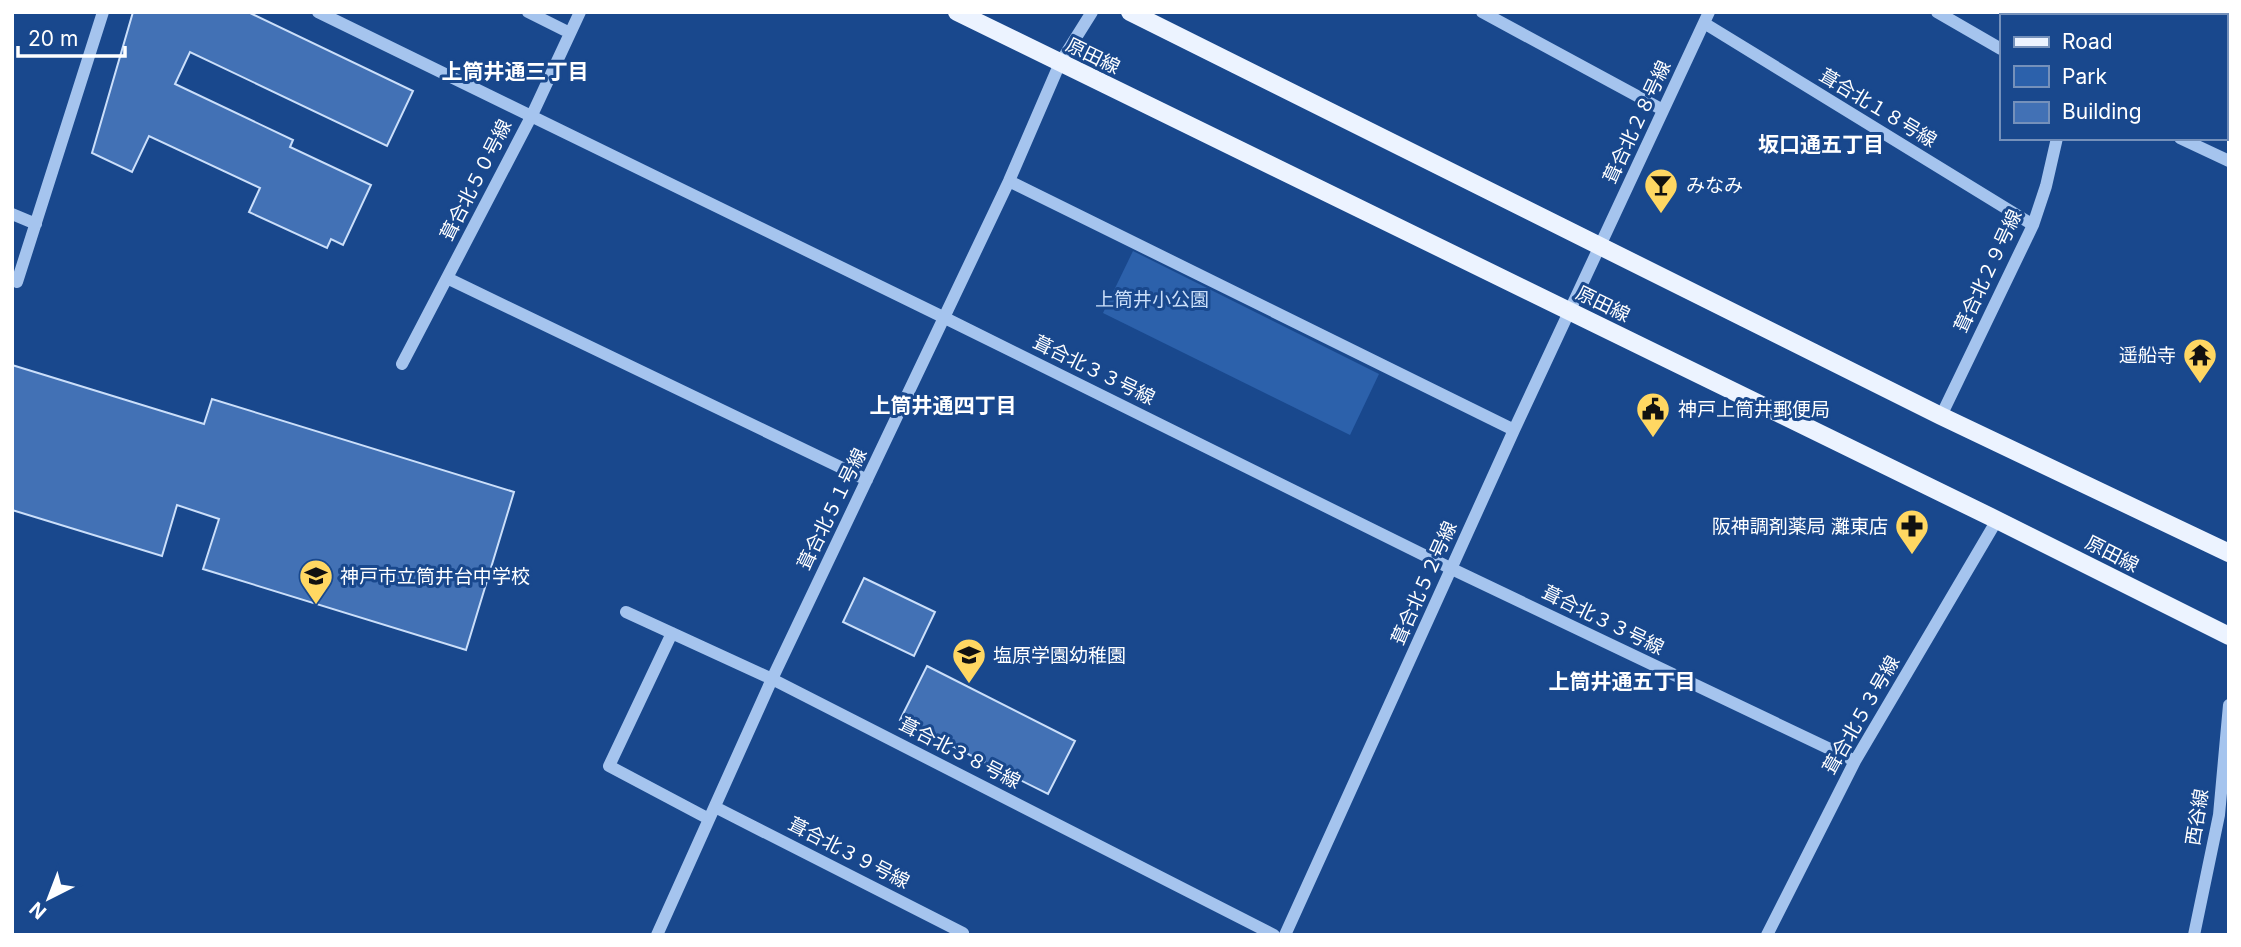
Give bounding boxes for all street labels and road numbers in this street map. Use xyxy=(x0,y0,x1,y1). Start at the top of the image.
street label: 原田線 xyxy=(1062,33,1124,79)
street label: 葺合北２８号線 xyxy=(1598,57,1676,187)
street label: 葺合北１８号線 xyxy=(1815,64,1941,152)
street label: 葺合北５０号線 xyxy=(436,116,516,244)
street label: 葺合北２９号線 xyxy=(1949,206,2027,336)
street label: 原田線 xyxy=(1572,281,1634,327)
street label: 葺合北３３号線 xyxy=(1029,331,1159,409)
street label: 葺合北５１号線 xyxy=(793,444,871,574)
street label: 葺合北５２号線 xyxy=(1386,518,1462,648)
street label: 原田線 xyxy=(2081,531,2143,577)
street label: 葺合北３３号線 xyxy=(1538,581,1668,659)
street label: 葺合北５３号線 xyxy=(1818,652,1904,778)
street label: 葺合北３８号線 xyxy=(896,713,1024,793)
street label: 西谷線 xyxy=(2181,787,2213,847)
street label: 葺合北３９号線 xyxy=(785,813,913,893)

